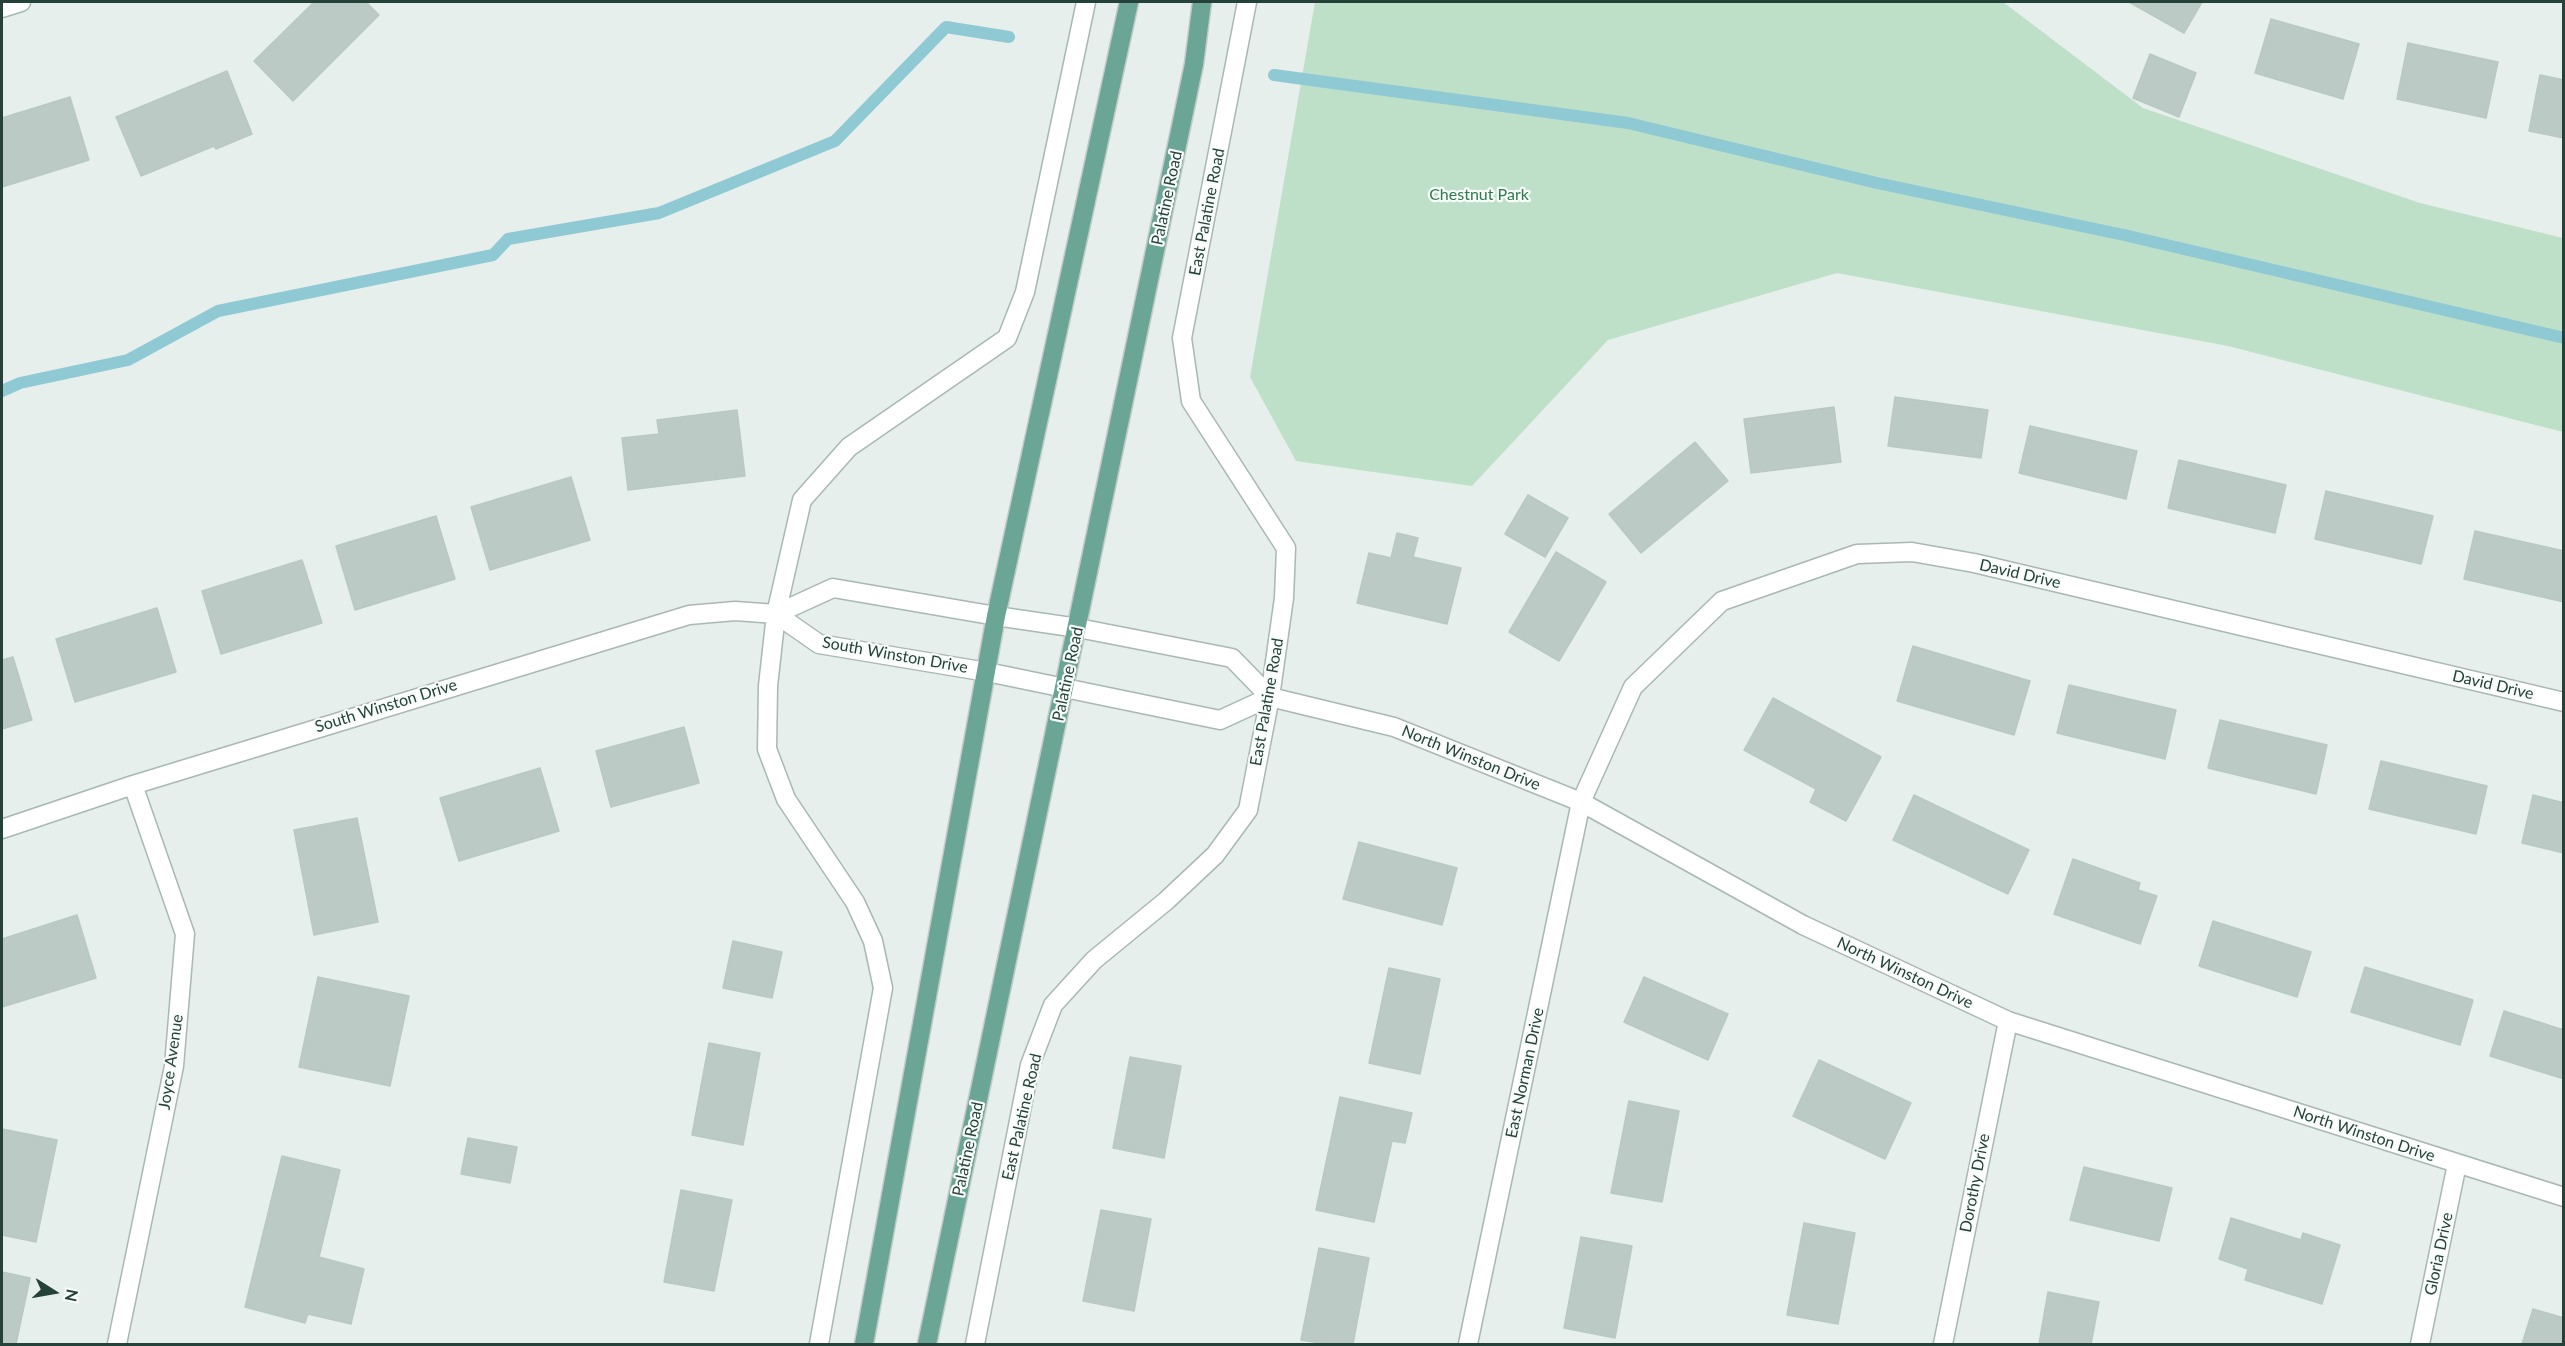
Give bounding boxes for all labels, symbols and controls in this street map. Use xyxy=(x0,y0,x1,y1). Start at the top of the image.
street label: East Palatine Road xyxy=(1185,147,1229,277)
street label: Palatine Road xyxy=(1148,149,1186,247)
park label: Chestnut Park xyxy=(1429,185,1529,205)
street label: David Drive xyxy=(1977,555,2063,593)
street label: Palatine Road xyxy=(1049,625,1087,723)
street label: South Winston Drive xyxy=(821,633,969,677)
street label: East Palatine Road xyxy=(1246,637,1288,767)
street label: David Drive xyxy=(2450,666,2536,704)
street label: South Winston Drive xyxy=(313,675,459,737)
street label: North Winston Drive xyxy=(1399,721,1543,795)
street label: North Winston Drive xyxy=(1834,933,1976,1013)
street label: East Norman Drive xyxy=(1502,1006,1548,1140)
street label: Joyce Avenue xyxy=(155,1013,187,1111)
street label: East Palatine Road xyxy=(998,1052,1046,1182)
street label: Palatine Road xyxy=(949,1100,987,1198)
street label: North Winston Drive xyxy=(2291,1102,2437,1166)
street label: Dorothy Drive xyxy=(1956,1132,1994,1234)
street label: Gloria Drive xyxy=(2421,1211,2457,1297)
north arrow xyxy=(24,1262,84,1322)
text: N xyxy=(62,1288,83,1303)

